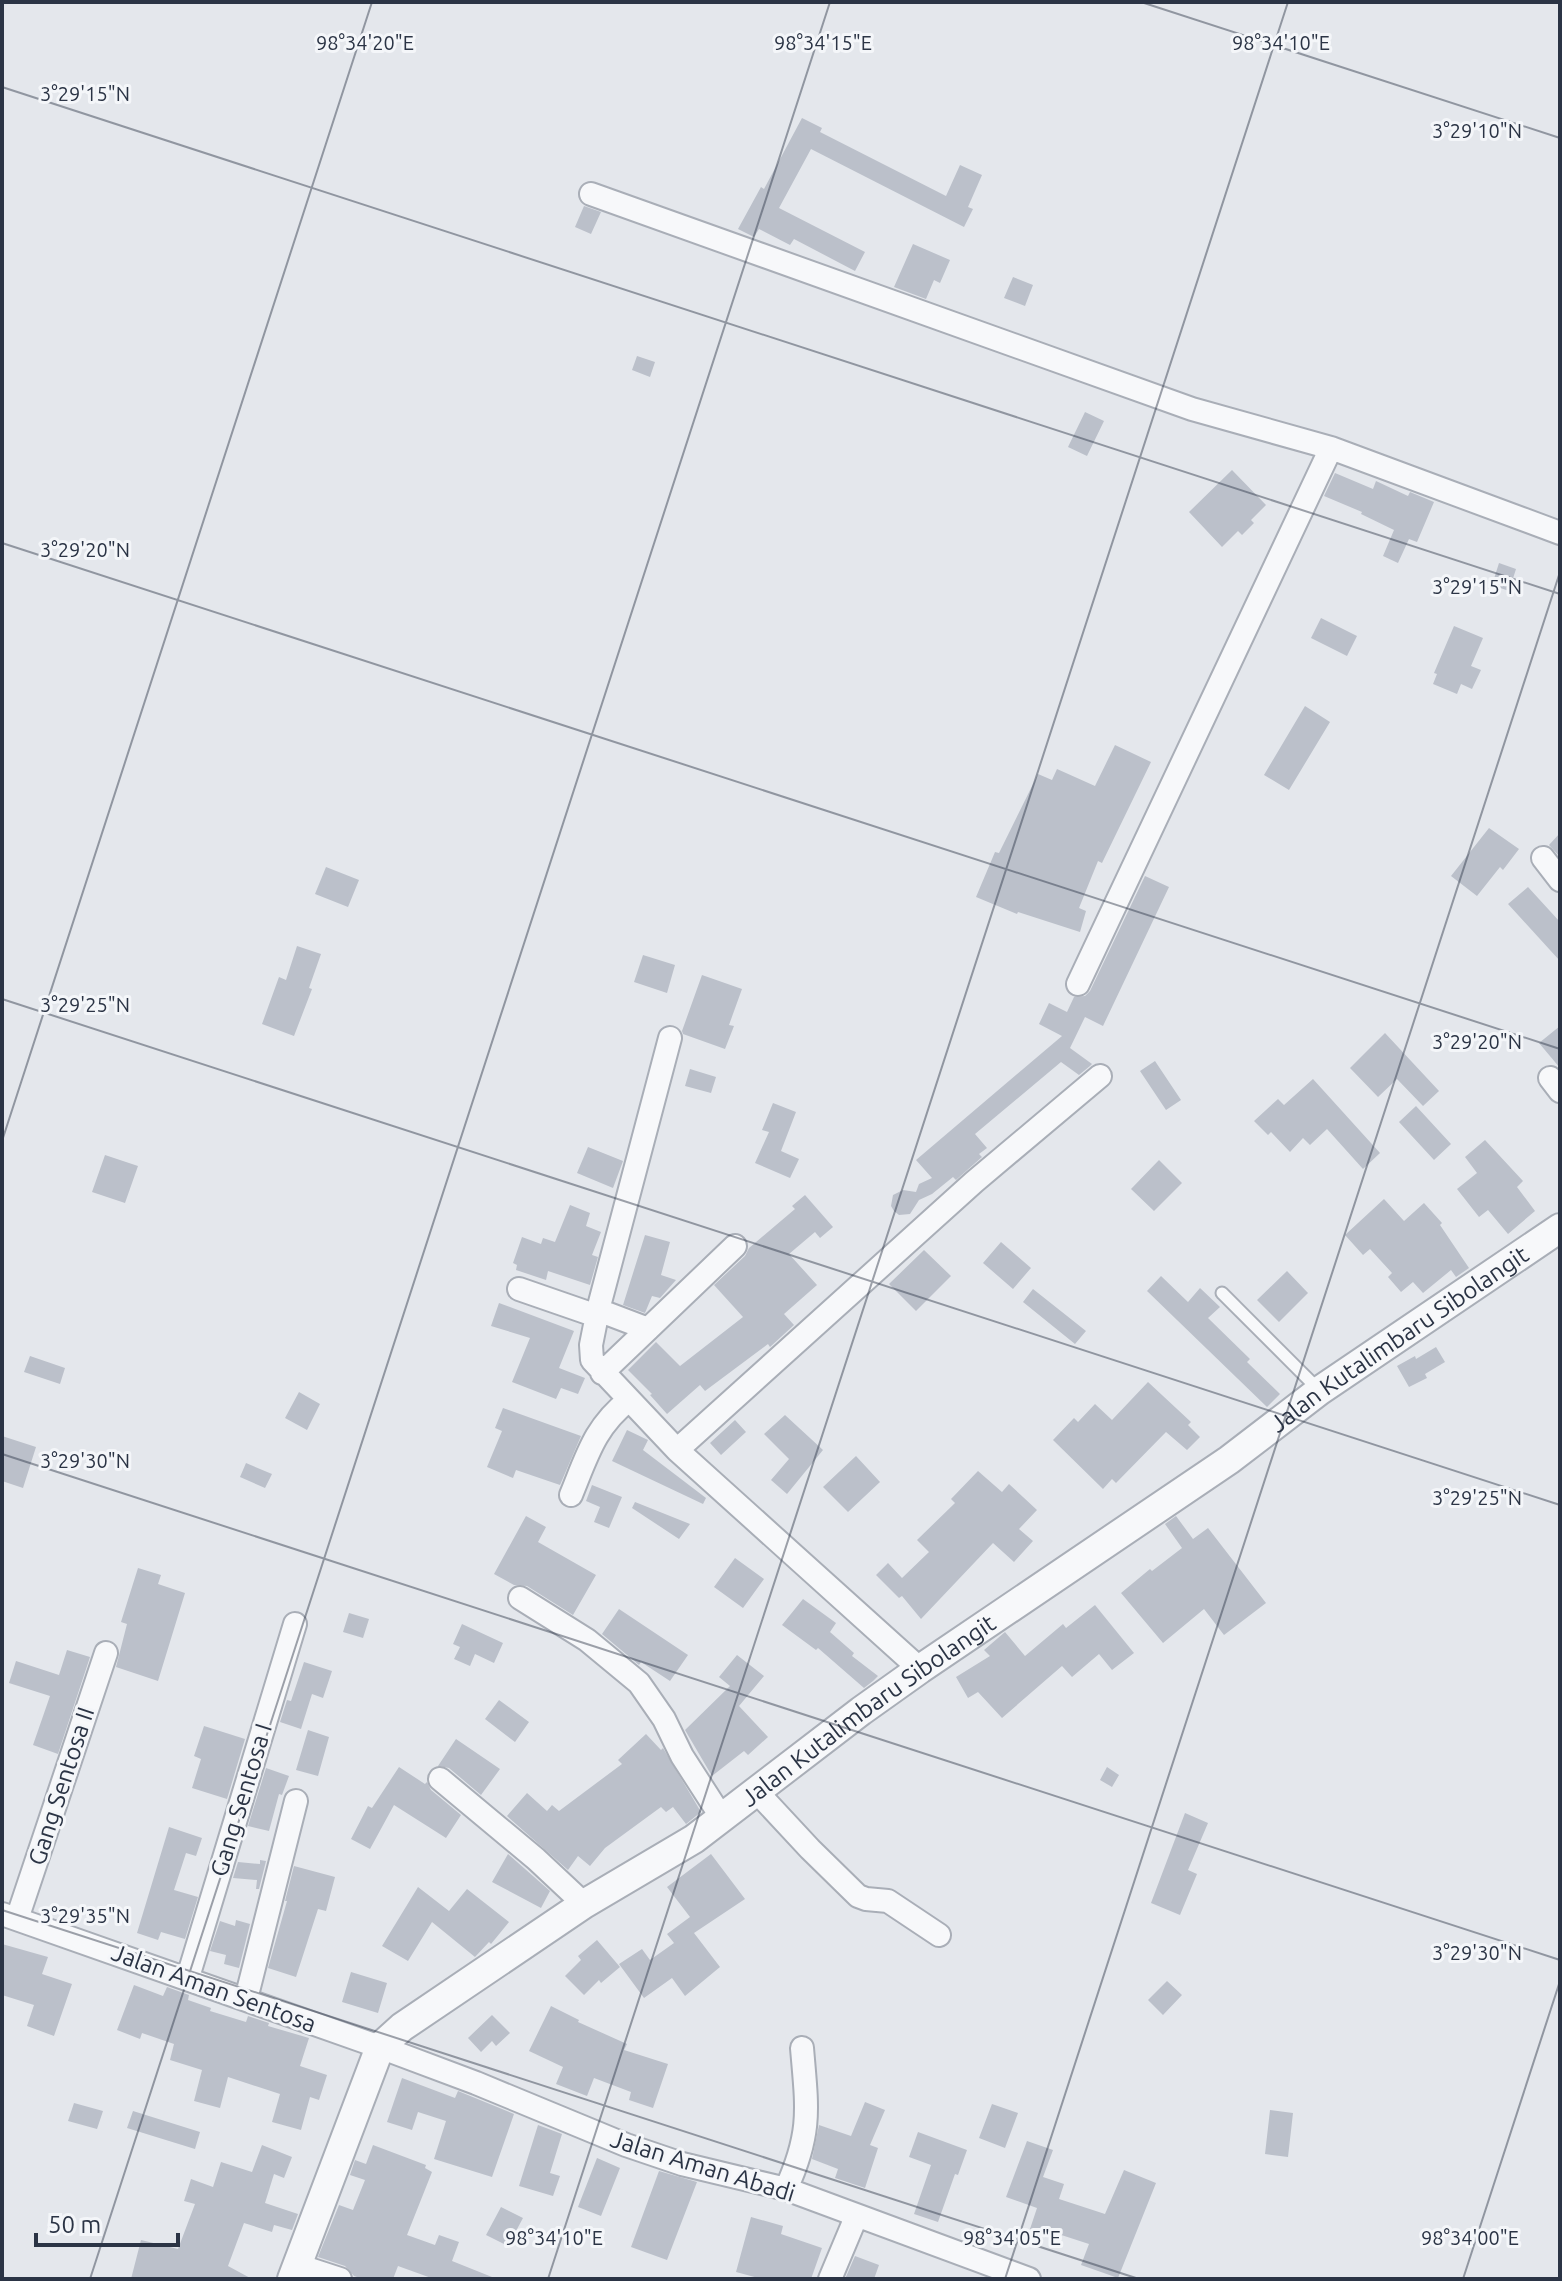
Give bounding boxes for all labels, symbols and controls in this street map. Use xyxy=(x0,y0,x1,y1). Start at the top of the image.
text: 98°34'20"E xyxy=(316,31,414,54)
text: 98°34'15"E xyxy=(774,31,872,54)
text: 98°34'10"E xyxy=(1232,31,1330,54)
text: 3°29'15"N xyxy=(40,82,130,105)
text: 3°29'10"N xyxy=(1432,119,1522,142)
text: 3°29'20"N xyxy=(40,538,130,561)
text: 3°29'15"N xyxy=(1432,575,1522,598)
text: 3°29'25"N xyxy=(40,993,130,1016)
text: 3°29'20"N xyxy=(1432,1030,1522,1053)
street label: Jalan Kutalimbaru Sibolangit xyxy=(1264,1240,1533,1437)
text: 3°29'30"N xyxy=(40,1449,130,1472)
text: 3°29'25"N xyxy=(1432,1486,1522,1509)
street label: Jalan Kutalimbaru Sibolangit xyxy=(736,1608,1001,1811)
street label: Gang Sentosa II xyxy=(23,1703,99,1869)
street label: Gang Sentosa I xyxy=(205,1720,277,1880)
text: 3°29'35"N xyxy=(40,1904,130,1927)
street label: Jalan Aman Sentosa xyxy=(108,1938,320,2038)
text: 3°29'30"N xyxy=(1432,1941,1522,1964)
street label: Jalan Aman Abadi xyxy=(607,2125,799,2207)
scale bar xyxy=(36,2197,178,2247)
text: 50 m xyxy=(48,2211,101,2238)
text: 98°34'10"E xyxy=(505,2226,603,2249)
text: 98°34'05"E xyxy=(963,2226,1061,2249)
text: 98°34'00"E xyxy=(1421,2226,1519,2249)

